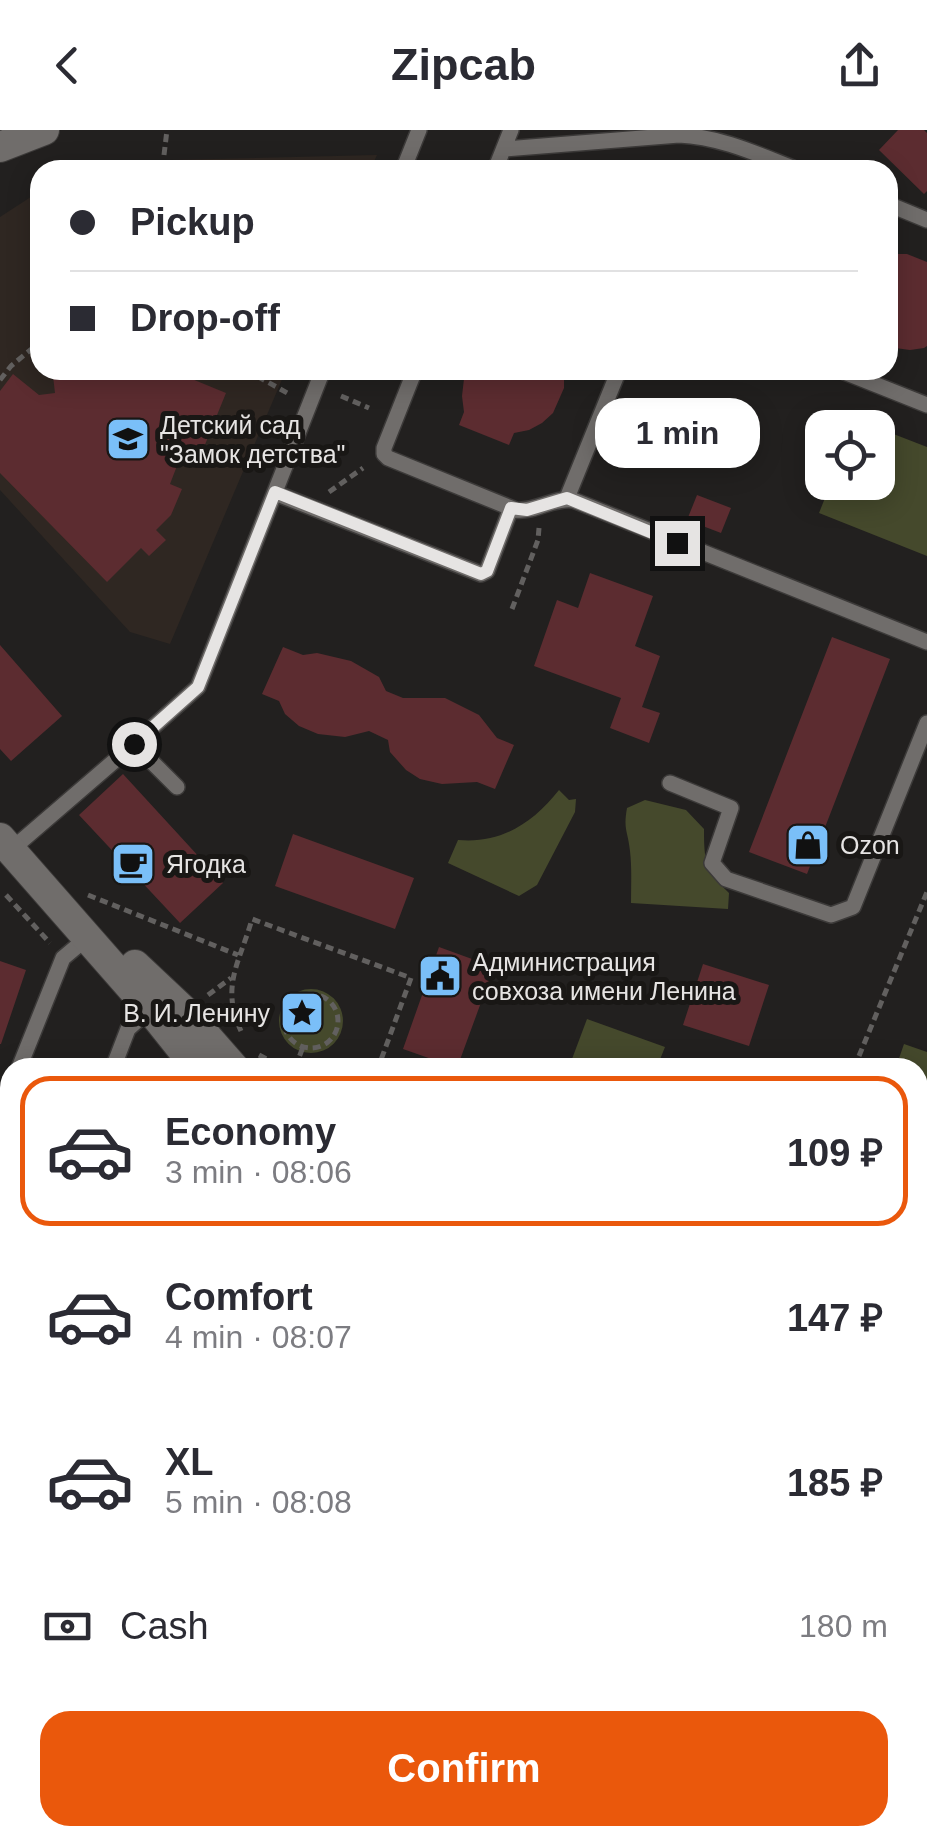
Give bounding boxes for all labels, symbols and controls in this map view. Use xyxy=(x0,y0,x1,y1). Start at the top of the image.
icon: back xyxy=(40,38,95,93)
icon: share xyxy=(832,38,887,93)
text: Zipcab xyxy=(391,39,536,90)
text: Pickup xyxy=(130,201,255,243)
text: Drop-off xyxy=(130,297,280,339)
callout: 1 min xyxy=(594,398,760,468)
map controls xyxy=(805,410,895,500)
button: locate xyxy=(805,410,895,500)
place label: Детский сад "Замок детства" xyxy=(160,411,345,468)
text: 1 min xyxy=(636,415,719,451)
school or university icon: Детский сад "Замок детства" xyxy=(105,416,151,462)
route end xyxy=(655,521,700,566)
route start xyxy=(112,722,157,767)
shop icon: Ozon xyxy=(785,822,831,868)
place label: Ozon xyxy=(840,831,900,859)
cafe icon: Ягодка xyxy=(110,841,156,887)
place label: Ягодка xyxy=(166,850,246,878)
place label: Администрация совхоза имени Ленина xyxy=(472,948,736,1005)
public building icon: Администрация совхоза имени Ленина xyxy=(417,953,463,999)
place icon: В. И. Ленину xyxy=(279,990,325,1036)
place label: В. И. Ленину xyxy=(123,999,270,1027)
icon: car xyxy=(45,1106,135,1196)
text: Economy xyxy=(165,1111,336,1153)
text: 109 ₽ xyxy=(787,1132,883,1174)
text: 3 min · 08:06 xyxy=(165,1154,352,1190)
icon: car xyxy=(45,1271,135,1361)
text: Comfort xyxy=(165,1276,313,1318)
text: 147 ₽ xyxy=(787,1297,883,1339)
text: 4 min · 08:07 xyxy=(165,1319,352,1355)
icon: car xyxy=(45,1436,135,1526)
text: XL xyxy=(165,1441,214,1483)
text: 185 ₽ xyxy=(787,1462,883,1504)
text: 5 min · 08:08 xyxy=(165,1484,352,1520)
icon: cash xyxy=(40,1599,95,1654)
text: Cash xyxy=(120,1605,209,1647)
text: 180 m xyxy=(799,1608,888,1644)
button: Confirm xyxy=(40,1711,888,1826)

